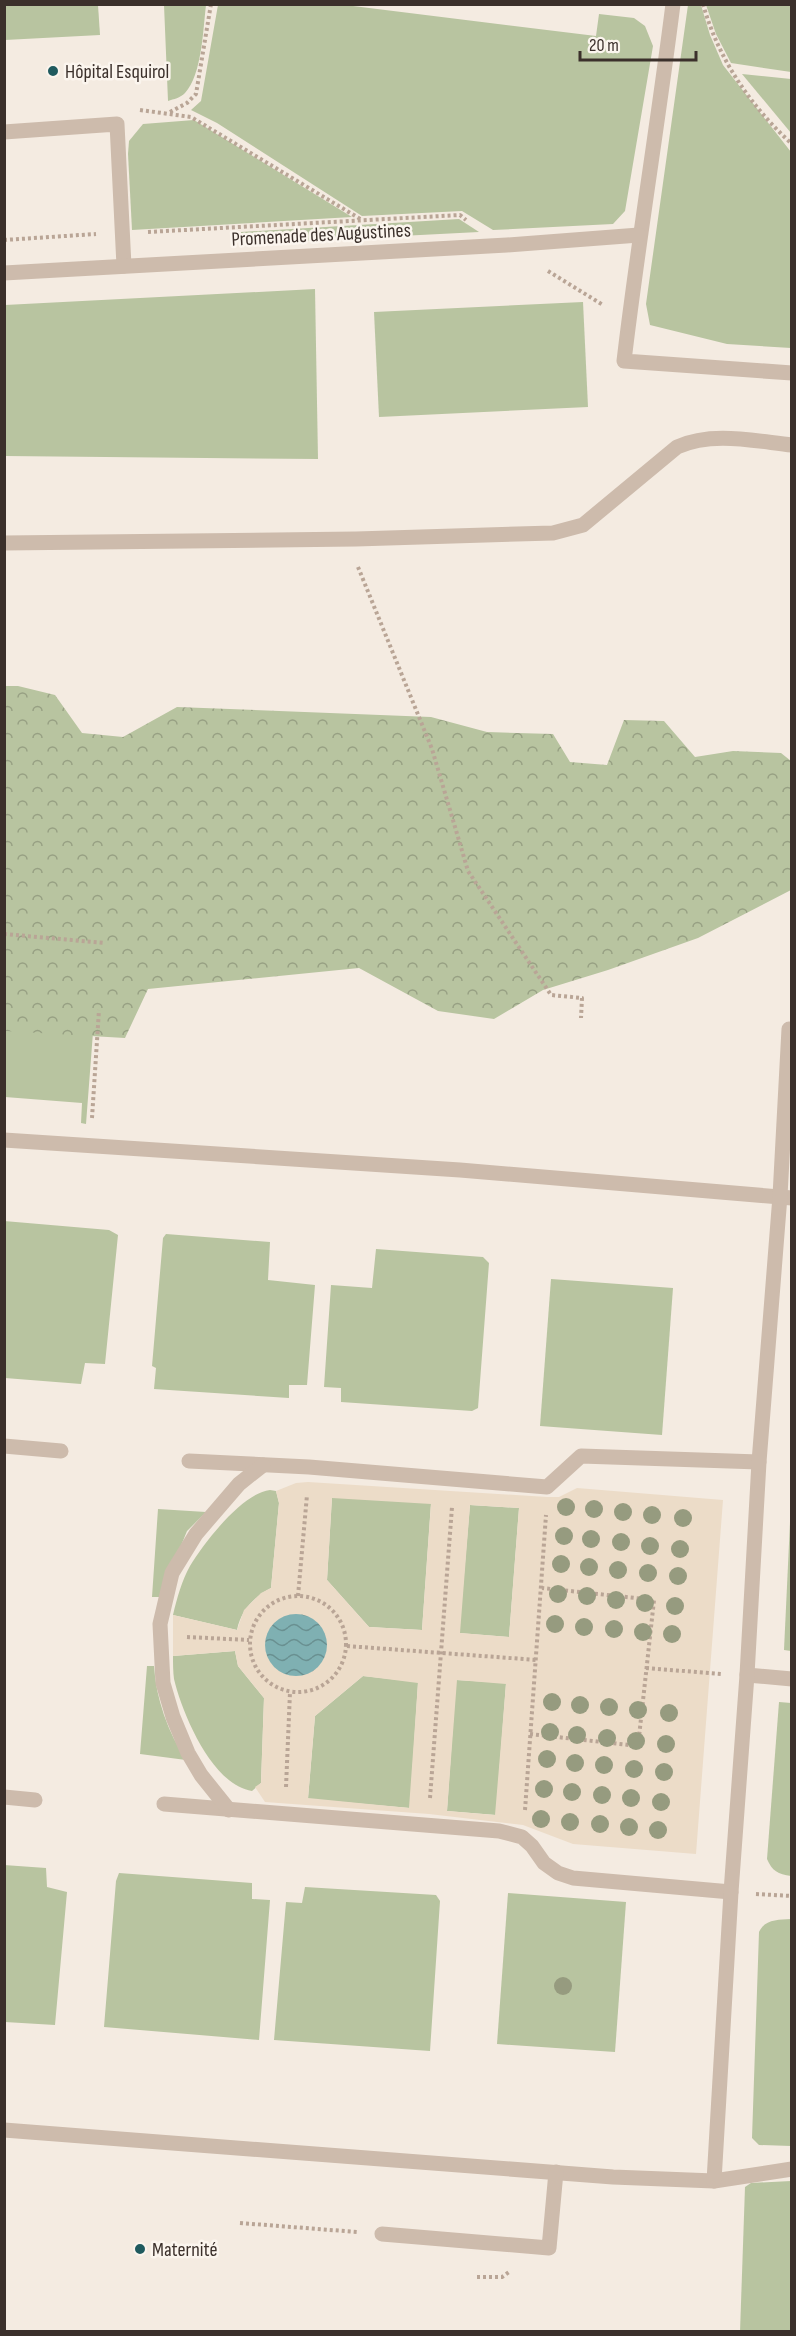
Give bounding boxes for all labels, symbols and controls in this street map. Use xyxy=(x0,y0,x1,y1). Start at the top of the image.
scale bar xyxy=(580,24,696,62)
text: 20 m xyxy=(589,35,619,56)
place label: Hôpital Esquirol xyxy=(65,60,169,84)
marker: Hôpital Esquirol xyxy=(46,64,60,78)
street label: Promenade des Augustines xyxy=(231,218,411,252)
place label: Maternité xyxy=(152,2238,218,2262)
marker: Maternité xyxy=(133,2242,147,2256)

